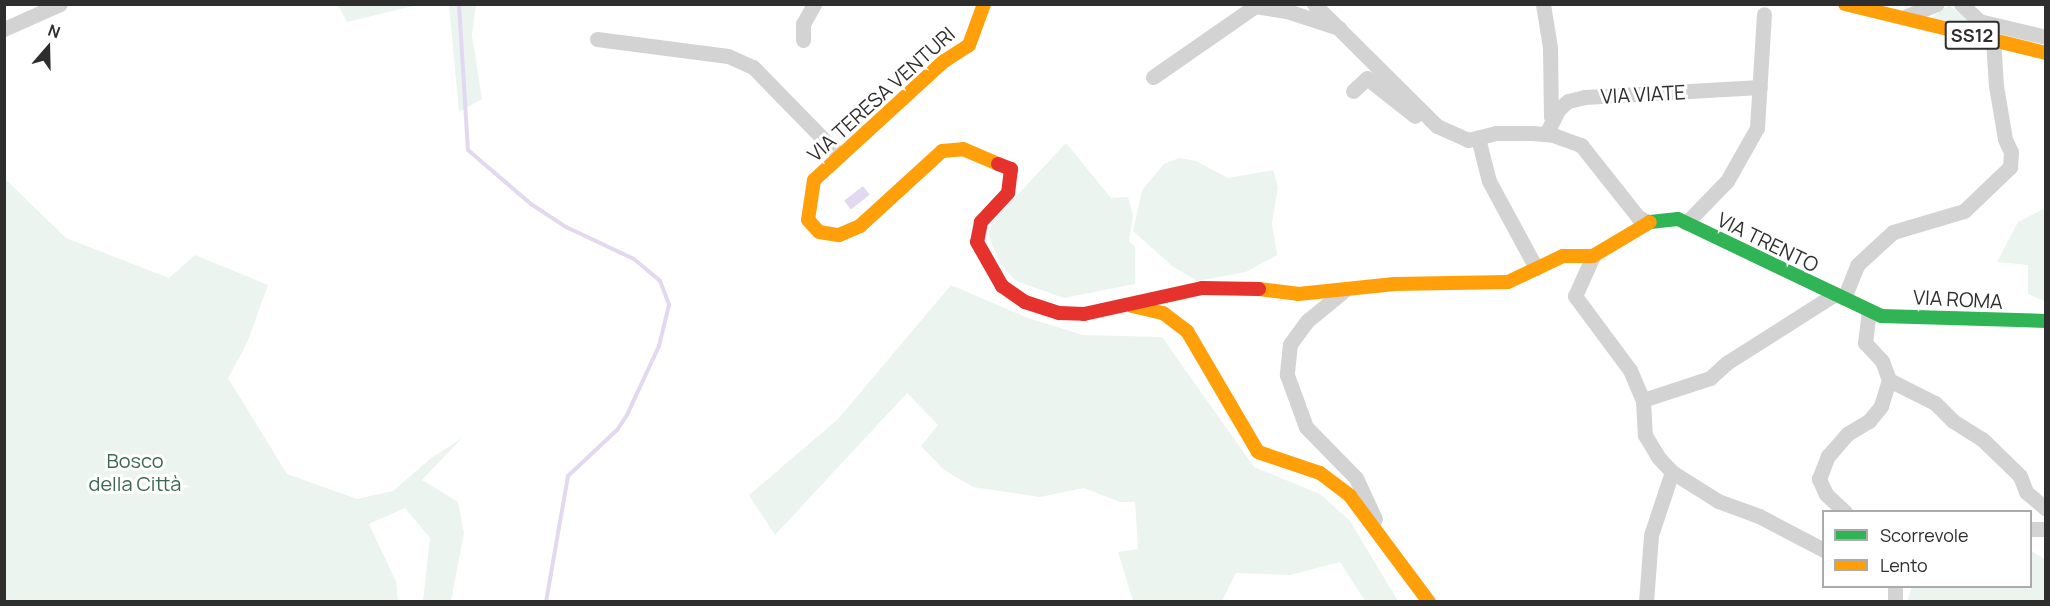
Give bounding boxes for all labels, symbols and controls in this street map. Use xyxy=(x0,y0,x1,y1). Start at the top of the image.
north arrow xyxy=(18,18,78,78)
text: N xyxy=(45,19,63,43)
road number: SS12 xyxy=(1944,20,2000,50)
street label: VIA TERESA VENTURI xyxy=(803,22,959,166)
street label: VIA VIATE xyxy=(1600,80,1686,108)
street label: VIA TRENTO xyxy=(1714,207,1822,277)
street label: VIA ROMA xyxy=(1912,285,2004,313)
park label: Bosco della Città xyxy=(89,448,181,495)
legend xyxy=(1822,510,2032,588)
text: Scorrevole xyxy=(1880,523,1969,547)
text: Lento xyxy=(1880,553,1928,577)

